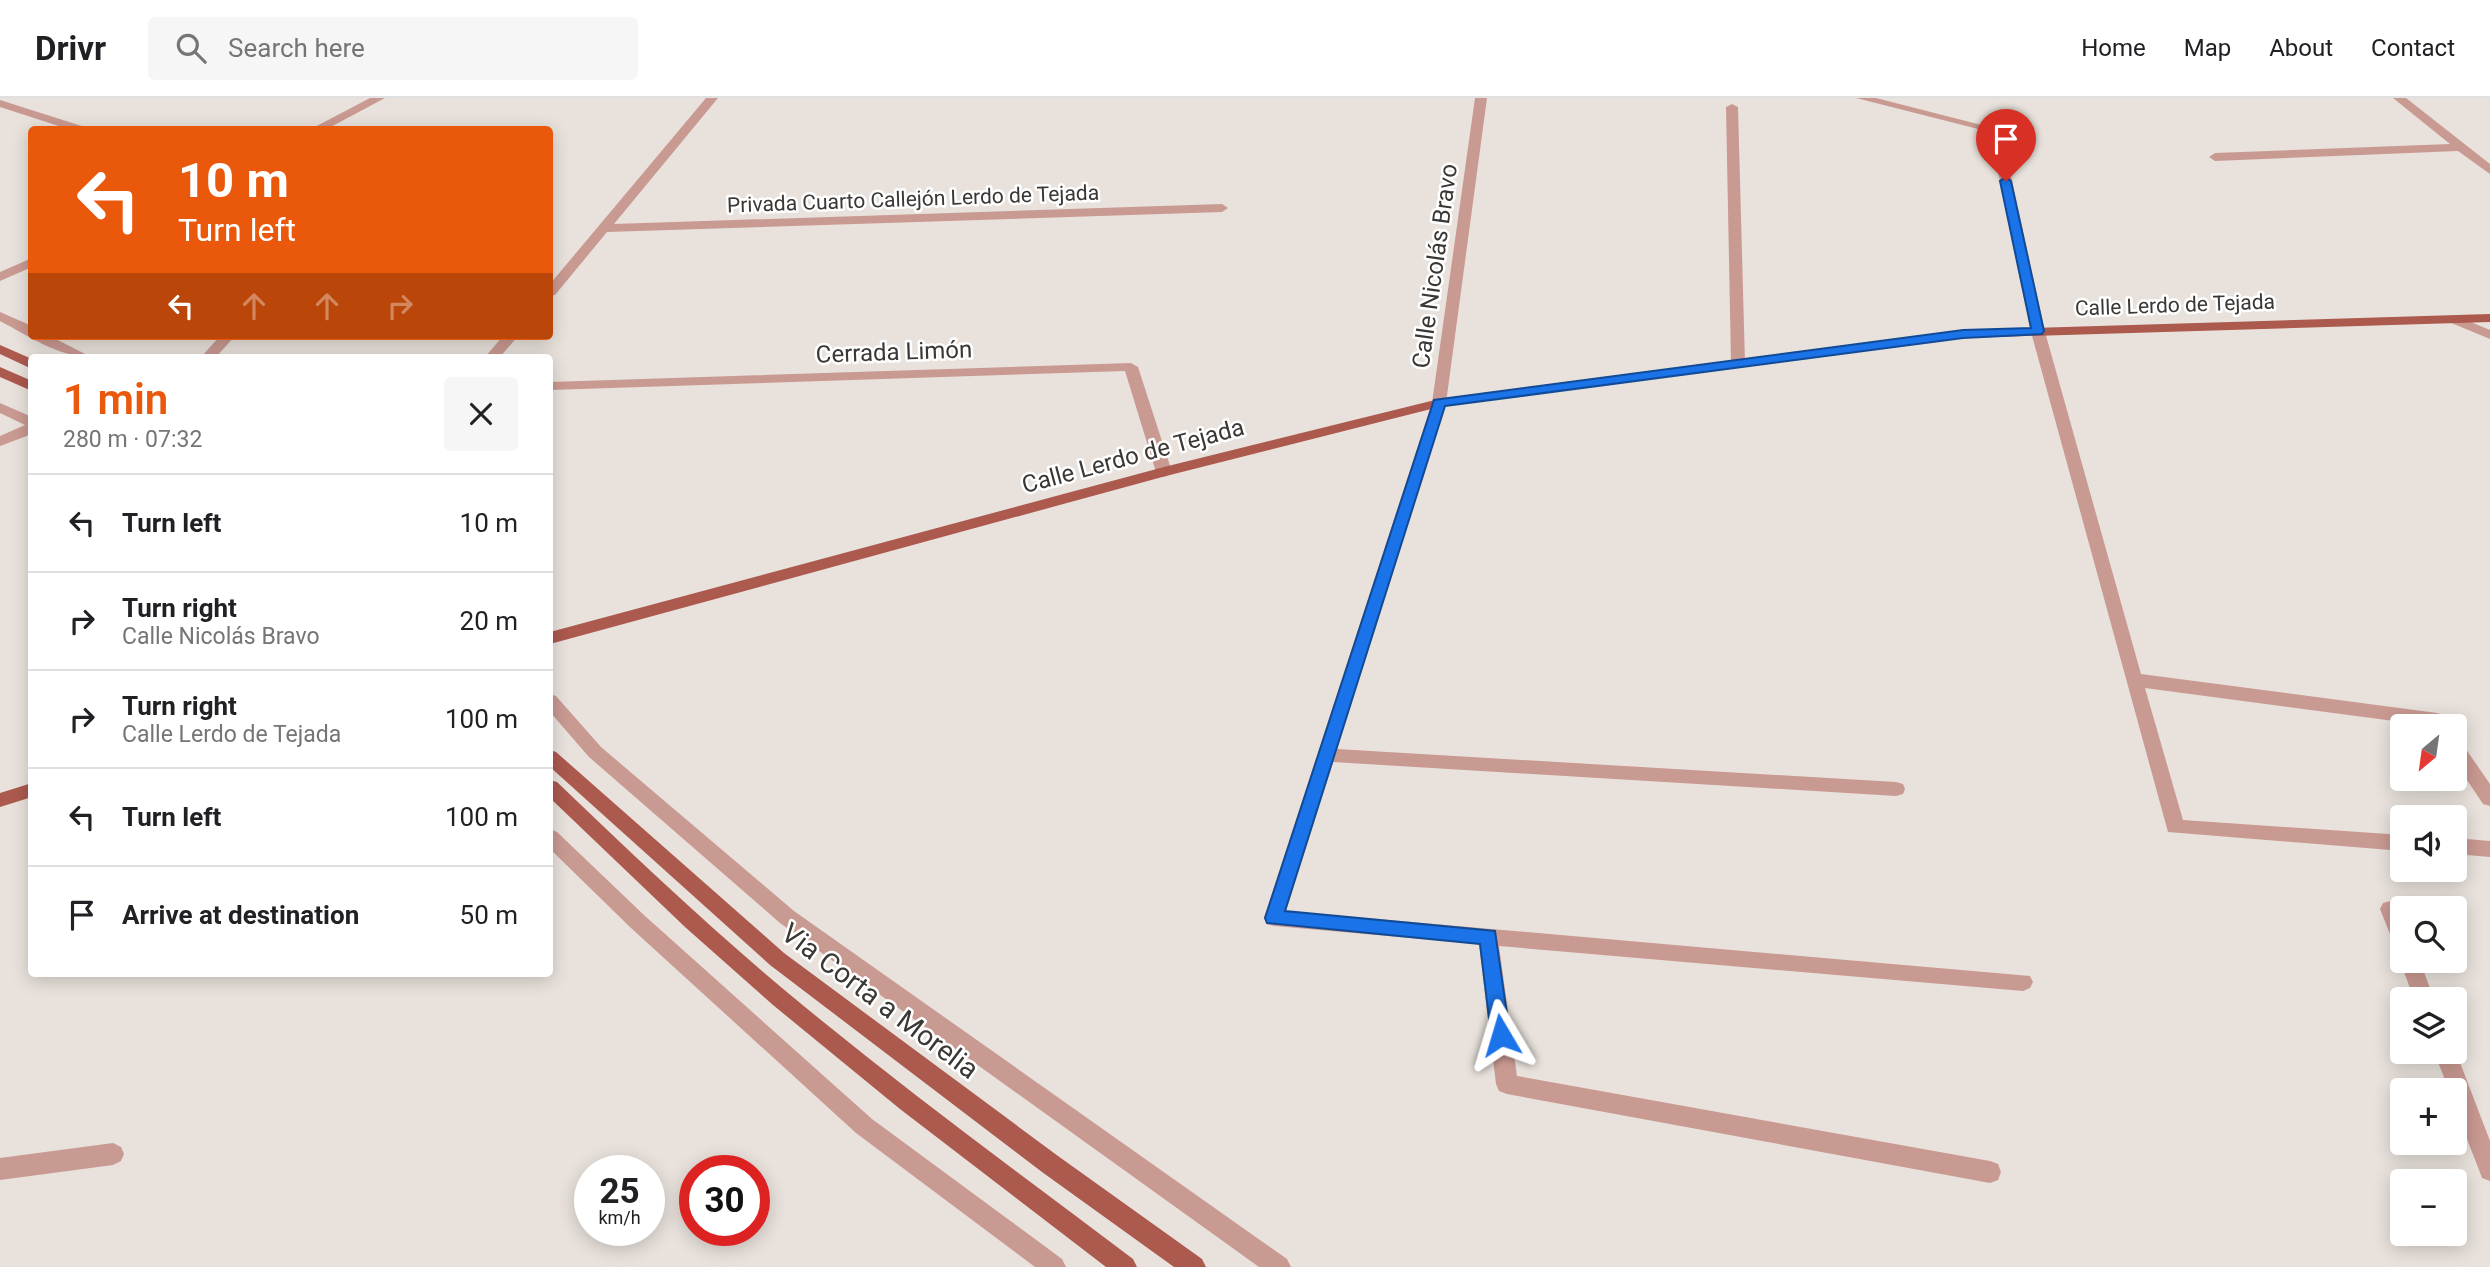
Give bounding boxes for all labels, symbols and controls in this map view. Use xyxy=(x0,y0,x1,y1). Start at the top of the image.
search box xyxy=(148,17,638,80)
text: Drivr xyxy=(35,29,106,68)
icon: search xyxy=(172,29,210,67)
text: Search here xyxy=(228,33,365,63)
text: Home xyxy=(2081,34,2146,62)
text: Map xyxy=(2184,34,2231,62)
text: About xyxy=(2269,34,2333,62)
text: Contact xyxy=(2371,34,2455,62)
pin xyxy=(1976,109,2036,181)
icon: arrive xyxy=(1987,120,2025,158)
text: 10 m xyxy=(178,152,289,209)
icon: left xyxy=(63,154,154,245)
street label: Calle Nicolás Bravo xyxy=(1407,162,1463,370)
street label: Privada Cuarto Callejón Lerdo de Tejada xyxy=(727,181,1099,217)
text: Turn left xyxy=(178,211,296,249)
icon: left xyxy=(162,287,200,325)
icon: ahead xyxy=(235,287,273,325)
icon: ahead xyxy=(308,287,346,325)
icon: right xyxy=(381,287,419,325)
street label: Calle Lerdo de Tejada xyxy=(2075,290,2275,320)
street label: Cerrada Limón xyxy=(815,335,973,369)
text: 1 min xyxy=(63,375,168,424)
button: close xyxy=(444,377,518,451)
street label: Calle Lerdo de Tejada xyxy=(1019,413,1247,499)
text: 280 m · 07:32 xyxy=(63,426,202,453)
icon: left xyxy=(63,504,101,542)
text: Turn left xyxy=(122,508,221,538)
text: 10 m xyxy=(460,508,518,538)
text: Turn right xyxy=(122,593,237,623)
icon: right xyxy=(63,602,101,640)
text: 20 m xyxy=(460,606,518,636)
text: Calle Nicolás Bravo xyxy=(122,623,320,650)
text: Turn right xyxy=(122,691,237,721)
icon: right xyxy=(63,700,101,738)
text: 100 m xyxy=(445,704,518,734)
north arrow xyxy=(2390,714,2468,791)
map controls xyxy=(2390,714,2467,1246)
text: Calle Lerdo de Tejada xyxy=(122,721,341,748)
icon: left xyxy=(63,798,101,836)
text: Turn left xyxy=(122,802,221,832)
text: 100 m xyxy=(445,802,518,832)
button: sound xyxy=(2390,805,2467,882)
icon: arrive xyxy=(63,896,101,934)
button: search xyxy=(2390,896,2467,973)
text: Arrive at destination xyxy=(122,900,359,930)
text: 50 m xyxy=(460,900,518,930)
street label: Via Corta a Morelia xyxy=(775,916,985,1086)
button: layers xyxy=(2390,987,2467,1064)
position arrow xyxy=(1464,998,1538,1072)
button: + xyxy=(2390,1078,2467,1155)
speed limit sign: 30 xyxy=(679,1155,770,1246)
button: − xyxy=(2390,1169,2467,1246)
text: 25 xyxy=(599,1171,640,1212)
text: km/h xyxy=(598,1207,641,1228)

